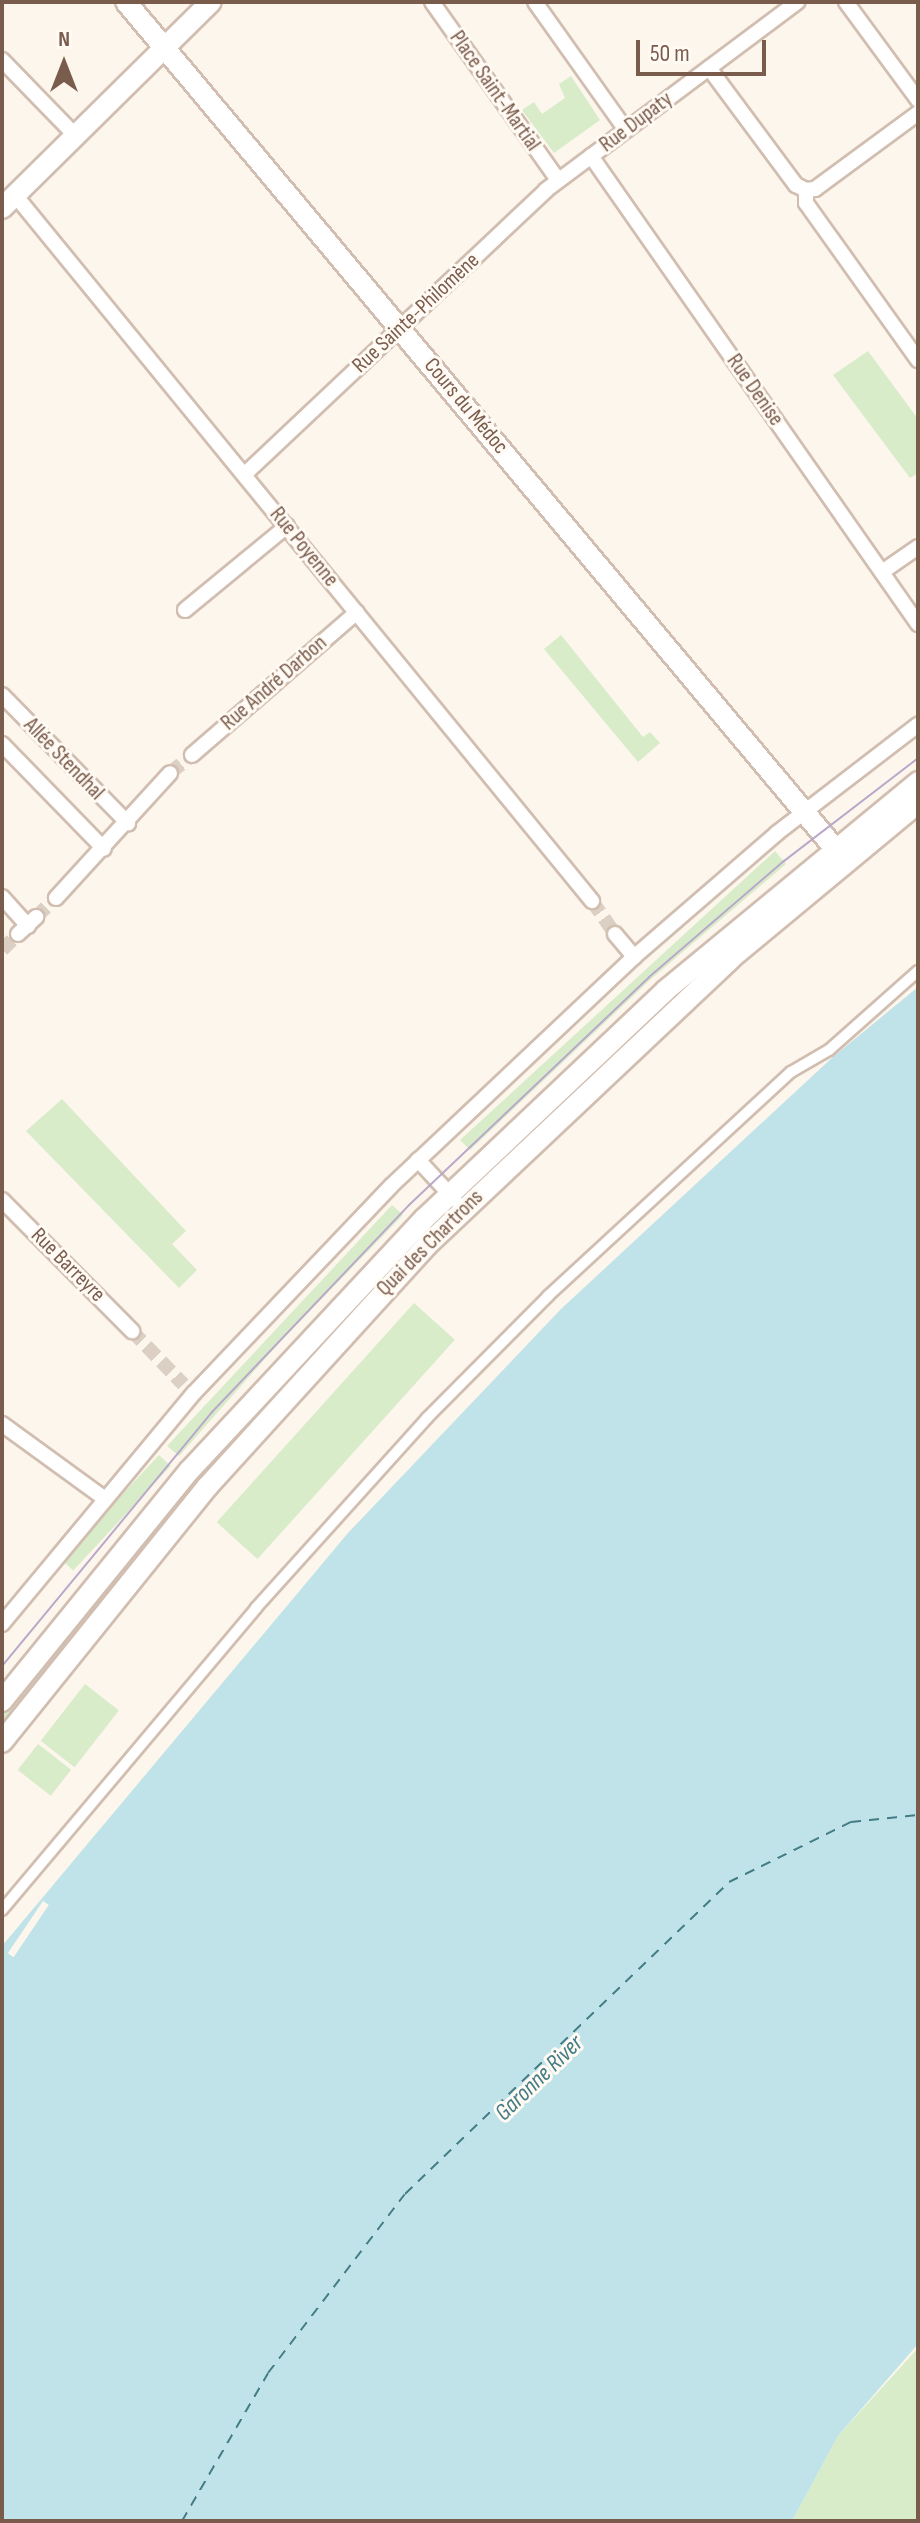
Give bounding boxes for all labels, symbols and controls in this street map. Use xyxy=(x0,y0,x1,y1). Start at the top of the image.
north arrow xyxy=(24,24,104,104)
scale bar xyxy=(640,24,770,74)
text: N xyxy=(58,26,70,53)
street label: Place Saint-Martial xyxy=(444,26,546,156)
text: 50 m xyxy=(650,39,690,68)
street label: Rue Dupaty xyxy=(594,86,678,158)
street label: Rue Sainte-Philomène xyxy=(347,247,485,379)
street label: Rue Denise xyxy=(721,349,789,431)
street label: Cours du Médoc xyxy=(418,353,514,459)
street label: Rue Poyenne xyxy=(264,502,344,592)
street label: Rue André Darbon xyxy=(216,630,332,736)
street label: Allée Stendhal xyxy=(18,712,110,806)
street label: Quai des Chartrons xyxy=(371,1184,489,1302)
street label: Rue Barreyre xyxy=(25,1222,111,1308)
water label: Garonne River xyxy=(489,2029,589,2127)

